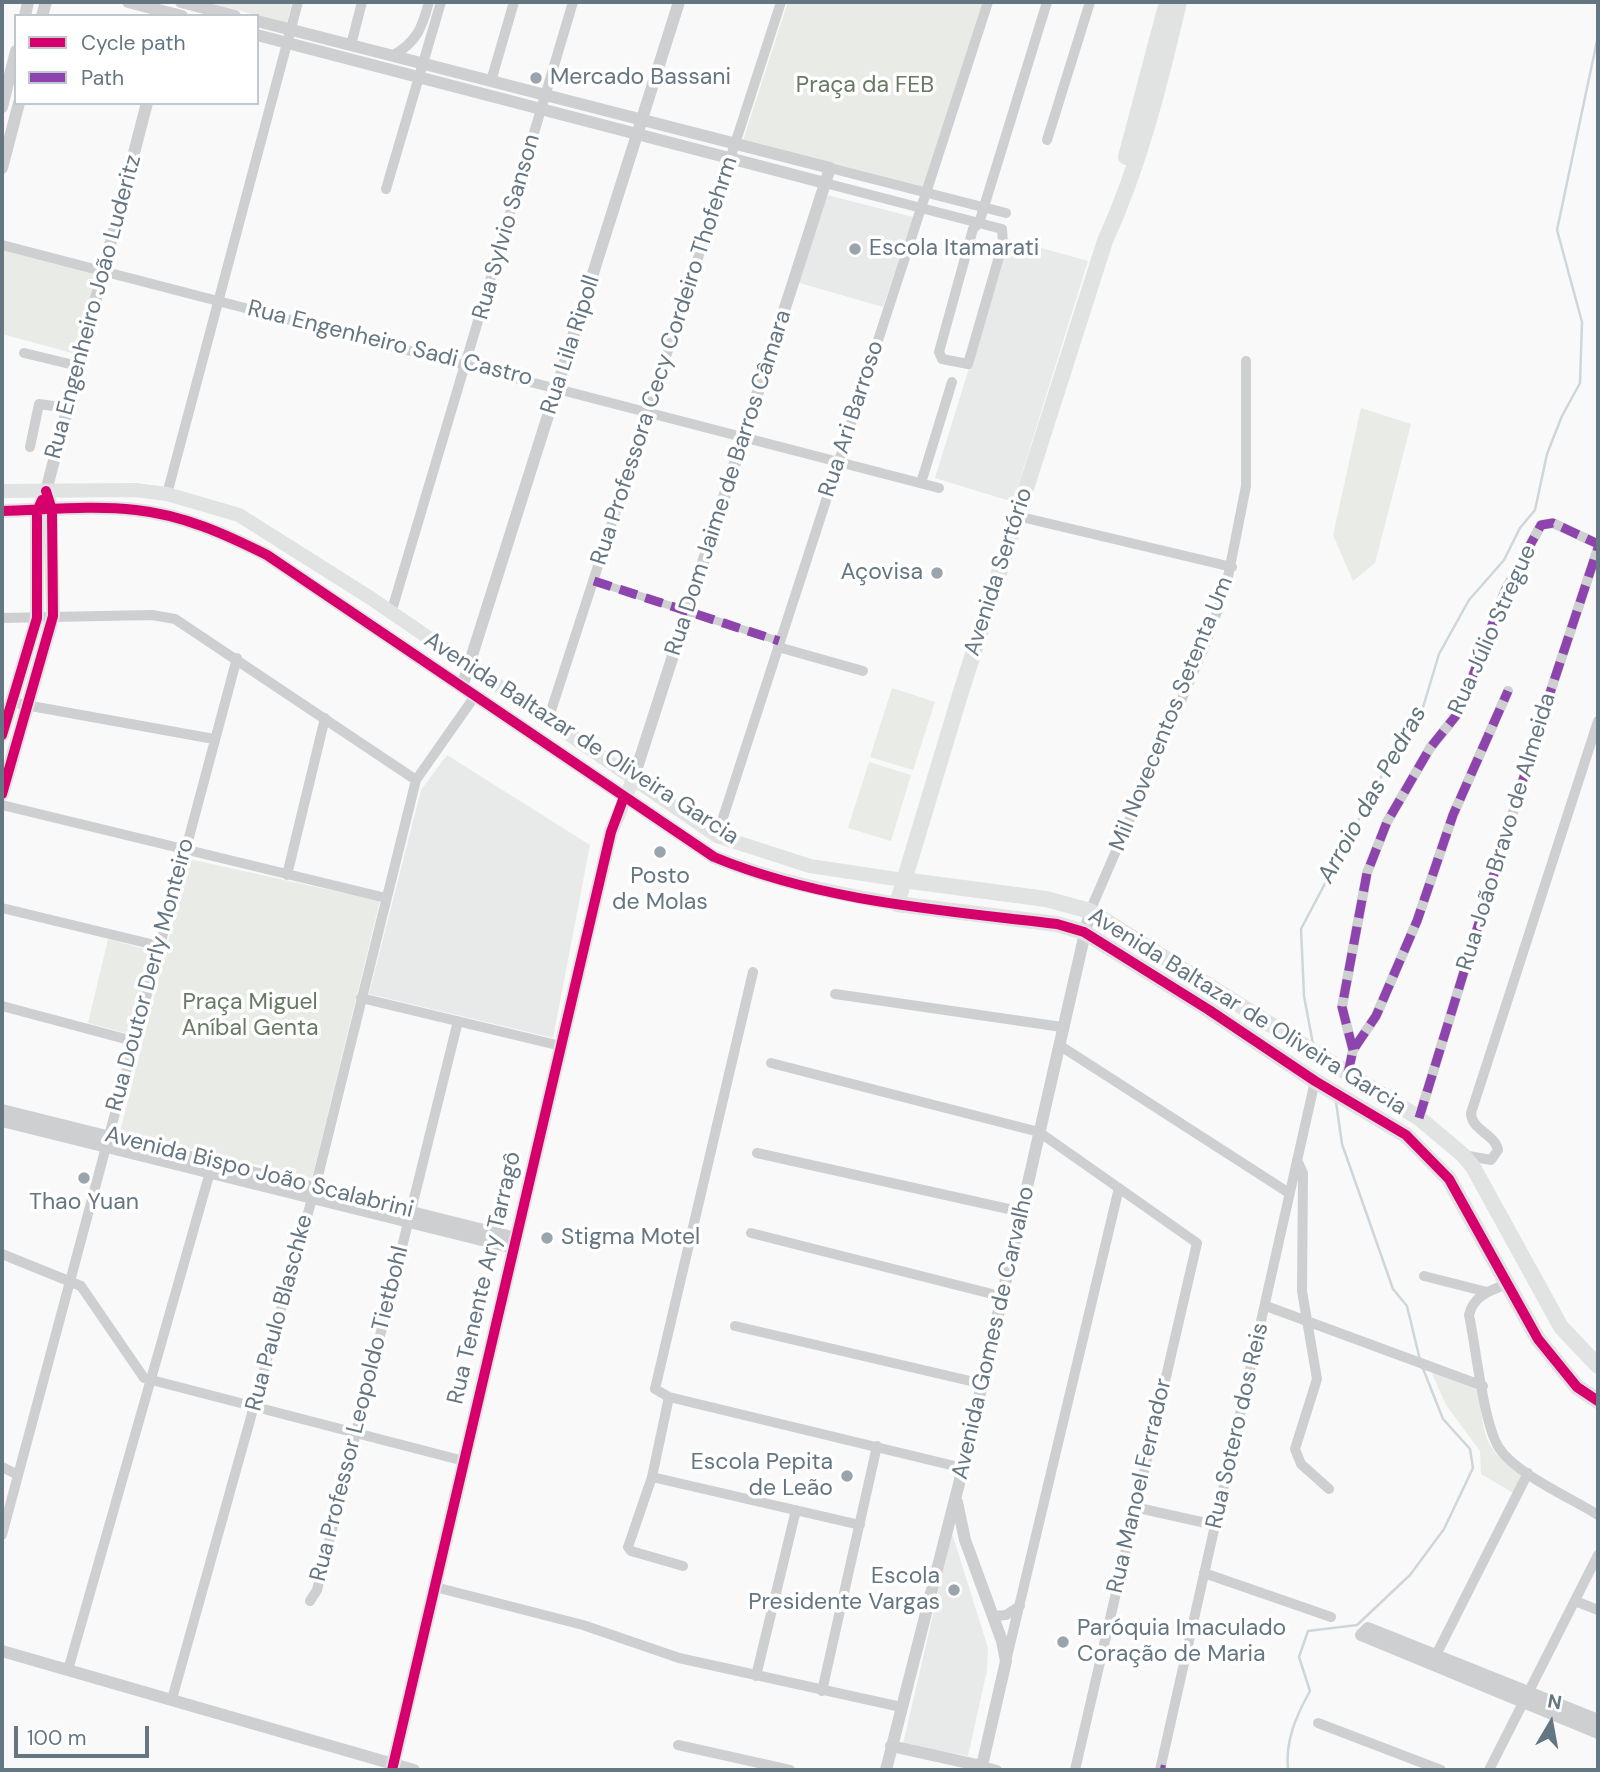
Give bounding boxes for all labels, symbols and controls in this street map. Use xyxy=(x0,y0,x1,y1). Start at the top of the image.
legend xyxy=(14,14,259,105)
text: Cycle path xyxy=(81,29,186,57)
text: Path xyxy=(81,64,124,92)
place label: Mercado Bassani xyxy=(550,64,731,92)
marker: Mercado Bassani xyxy=(528,70,544,86)
park label: Praça da FEB xyxy=(796,72,934,100)
street label: Rua Sylvio Sanson xyxy=(467,131,547,323)
street label: Rua Engenheiro João Luderitz xyxy=(40,152,148,462)
street label: Rua Professora Cecy Cordeiro Thofehrm xyxy=(586,153,744,569)
place label: Escola Itamarati xyxy=(869,235,1039,263)
marker: Escola Itamarati xyxy=(847,241,863,257)
street label: Rua Lila Ripoll xyxy=(536,272,606,418)
street label: Rua Engenheiro Sadi Castro xyxy=(245,295,535,393)
street label: Rua Dom Jaime de Barros Câmara xyxy=(660,307,798,659)
street label: Rua Ari Barroso xyxy=(814,337,890,501)
street label: Avenida Sertório xyxy=(959,484,1039,660)
street label: Rua Júlio Stregue xyxy=(1443,541,1543,719)
place label: Açovisa xyxy=(840,559,923,587)
marker: Açovisa xyxy=(929,565,945,581)
street label: Mil Novecentos Setenta Um xyxy=(1104,573,1240,855)
street label: Avenida Baltazar de Oliveira Garcia xyxy=(418,627,744,851)
street label: Rua João Bravo de Almeida xyxy=(1452,690,1562,974)
water label: Arroio das Pedras xyxy=(1312,701,1434,889)
street label: Rua Doutor Derly Monteiro xyxy=(101,835,201,1115)
marker: Posto de Molas xyxy=(652,844,668,860)
place label: Posto de Molas xyxy=(612,863,708,917)
street label: Avenida Baltazar de Oliveira Garcia xyxy=(1083,902,1411,1122)
park label: Praça Miguel Aníbal Genta xyxy=(182,989,318,1043)
street label: Avenida Bispo João Scalabrini xyxy=(102,1121,416,1225)
street label: Rua Tenente Ary Tarragô xyxy=(442,1149,528,1407)
marker: Thao Yuan xyxy=(76,1170,92,1186)
street label: Avenida Gomes de Carvalho xyxy=(947,1184,1041,1482)
place label: Thao Yuan xyxy=(29,1189,139,1217)
street label: Rua Paulo Blaschke xyxy=(241,1212,319,1414)
place label: Stigma Motel xyxy=(561,1224,700,1252)
marker: Stigma Motel xyxy=(539,1230,555,1246)
street label: Rua Professor Leopoldo Tietbohl xyxy=(305,1244,415,1584)
street label: Rua Sotero dos Reis xyxy=(1201,1320,1275,1532)
street label: Rua Manoel Ferrador xyxy=(1102,1376,1178,1596)
place label: Escola Pepita de Leão xyxy=(691,1449,833,1503)
marker: Escola Pepita de Leão xyxy=(839,1468,855,1484)
place label: Escola Presidente Vargas xyxy=(748,1563,940,1617)
marker: Escola Presidente Vargas xyxy=(946,1582,962,1598)
place label: Paróquia Imaculado Coração de Maria xyxy=(1077,1615,1286,1669)
marker: Paróquia Imaculado Coração de Maria xyxy=(1055,1634,1071,1650)
north arrow xyxy=(1516,1688,1586,1758)
text: N xyxy=(1546,1688,1564,1715)
scale bar xyxy=(18,1712,152,1756)
text: 100 m xyxy=(27,1724,87,1752)

